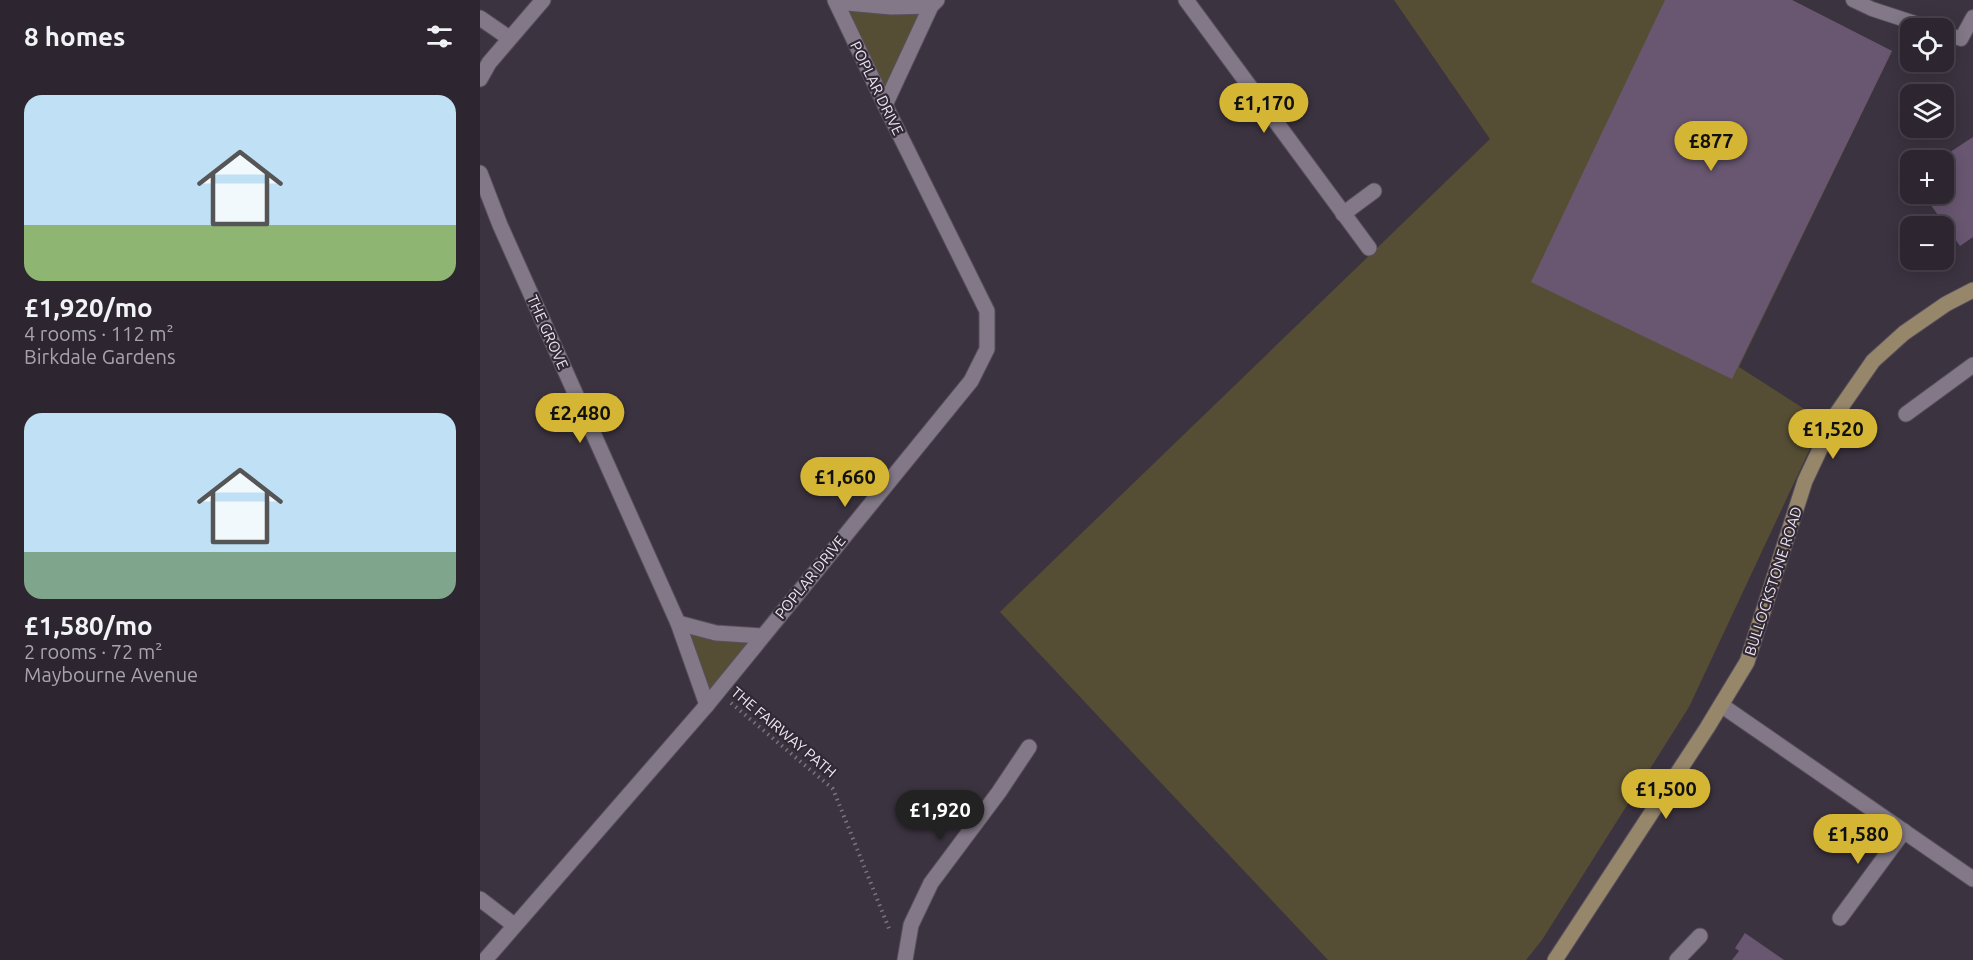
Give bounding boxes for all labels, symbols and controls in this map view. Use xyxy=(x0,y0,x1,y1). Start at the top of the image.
map controls xyxy=(1900,18,1954,270)
button: locate xyxy=(1900,18,1954,72)
icon: filters xyxy=(423,20,456,53)
text: 8 homes xyxy=(24,22,125,51)
street label: POPLAR DRIVE xyxy=(847,38,907,138)
pin: £1,170 xyxy=(1215,83,1313,134)
button: layers xyxy=(1900,84,1954,138)
text: £1,170 xyxy=(1233,91,1295,114)
pin: £877 xyxy=(1675,121,1747,172)
text: £877 xyxy=(1688,129,1734,152)
icon: home xyxy=(186,134,294,242)
button: + xyxy=(1900,150,1954,204)
button: − xyxy=(1900,216,1954,270)
street label: THE GROVE xyxy=(524,292,572,372)
text: £1,920/mo xyxy=(24,293,153,322)
text: 4 rooms · 112 m² xyxy=(24,322,174,345)
text: Birkdale Gardens xyxy=(24,345,176,368)
pin: £2,480 xyxy=(531,393,629,444)
text: £2,480 xyxy=(549,401,611,424)
pin: £1,520 xyxy=(1784,409,1882,460)
text: £1,520 xyxy=(1802,417,1864,440)
icon: home xyxy=(186,452,294,560)
pin: £1,660 xyxy=(796,457,894,508)
text: £1,660 xyxy=(814,465,876,488)
street label: BULLOCKSTONE ROAD xyxy=(1741,504,1805,658)
street label: POPLAR DRIVE xyxy=(771,532,849,622)
text: £1,580/mo xyxy=(24,611,153,640)
text: 2 rooms · 72 m² xyxy=(24,640,162,663)
text: Maybourne Avenue xyxy=(24,663,198,686)
street label: THE FAIRWAY PATH xyxy=(728,683,840,781)
pin: £1,500 xyxy=(1617,769,1715,820)
text: £1,500 xyxy=(1635,777,1697,800)
pin: £1,920 xyxy=(891,790,989,841)
text: £1,920 xyxy=(909,798,971,821)
pin: £1,580 xyxy=(1809,814,1907,865)
text: £1,580 xyxy=(1827,822,1889,845)

